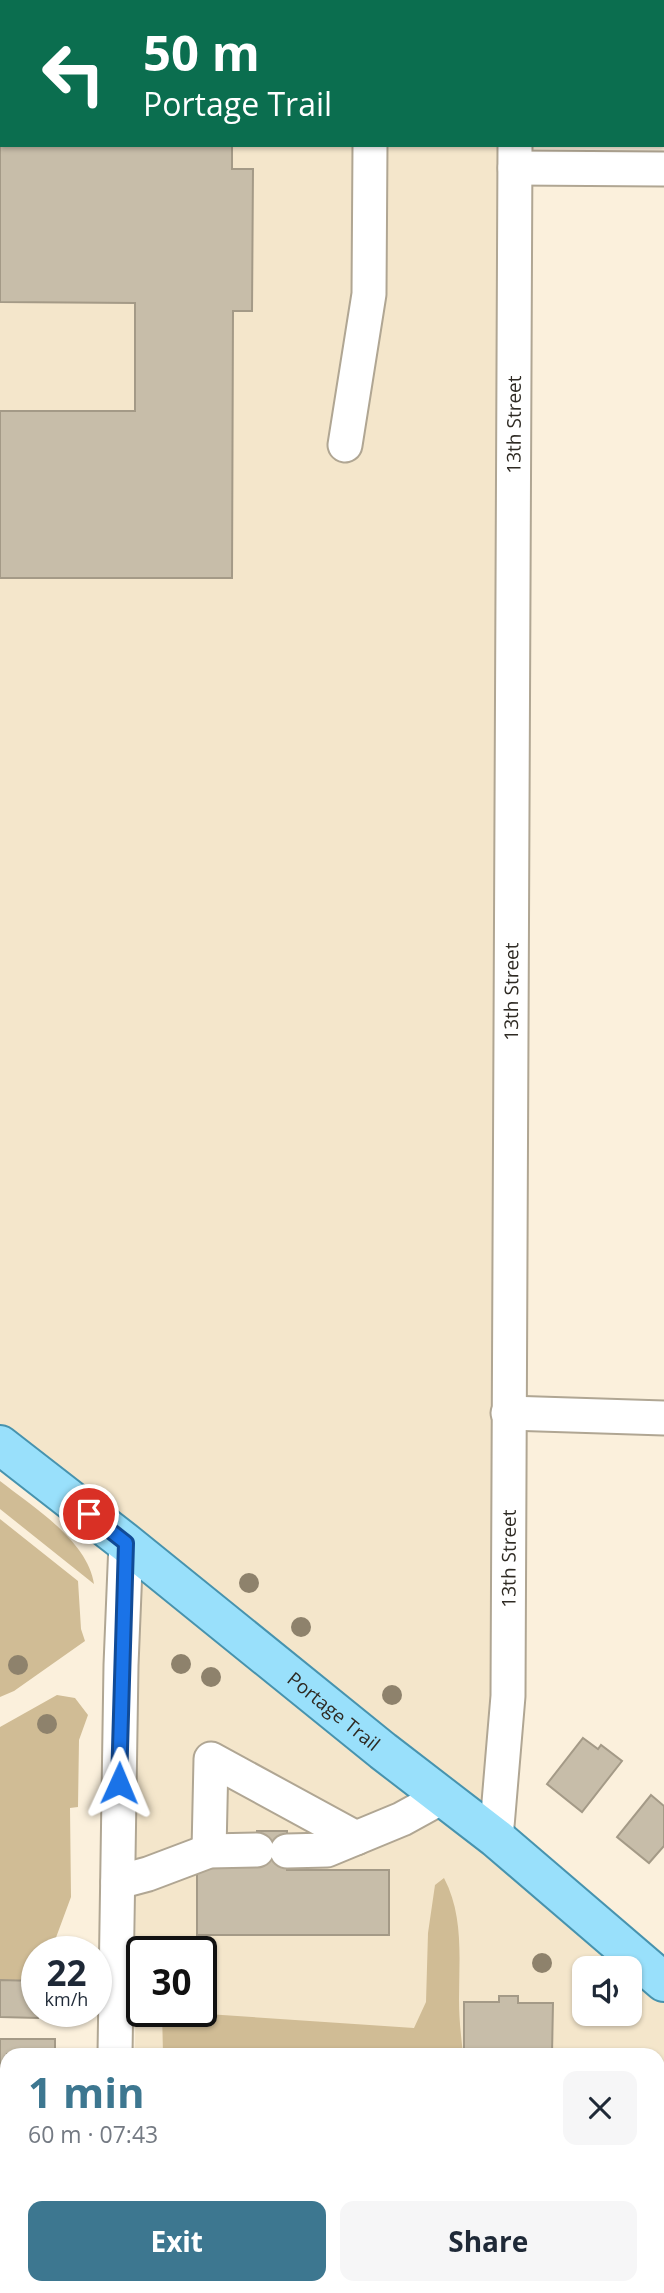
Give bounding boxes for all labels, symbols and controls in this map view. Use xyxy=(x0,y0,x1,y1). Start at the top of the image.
text: 50 m xyxy=(143,19,260,85)
icon: left xyxy=(28,28,119,119)
text: Portage Trail xyxy=(143,82,332,125)
street label: 13th Street xyxy=(501,375,527,474)
street label: 13th Street xyxy=(498,942,524,1041)
pin xyxy=(59,1484,119,1544)
icon: arrive xyxy=(70,1495,108,1533)
street label: 13th Street xyxy=(495,1509,522,1608)
street label: Portage Trail xyxy=(282,1666,386,1757)
position arrow xyxy=(82,1746,156,1820)
speed limit sign: 30 xyxy=(126,1936,217,2027)
text: 22 xyxy=(46,1949,87,1996)
map controls xyxy=(572,1956,642,2026)
button: sound xyxy=(572,1956,642,2026)
text: km/h xyxy=(45,1987,88,2011)
text: 1 min xyxy=(28,2063,145,2120)
button: close xyxy=(563,2071,637,2145)
text: 60 m · 07:43 xyxy=(28,2118,158,2150)
button: Exit xyxy=(28,2201,326,2281)
button: Share xyxy=(340,2201,637,2281)

